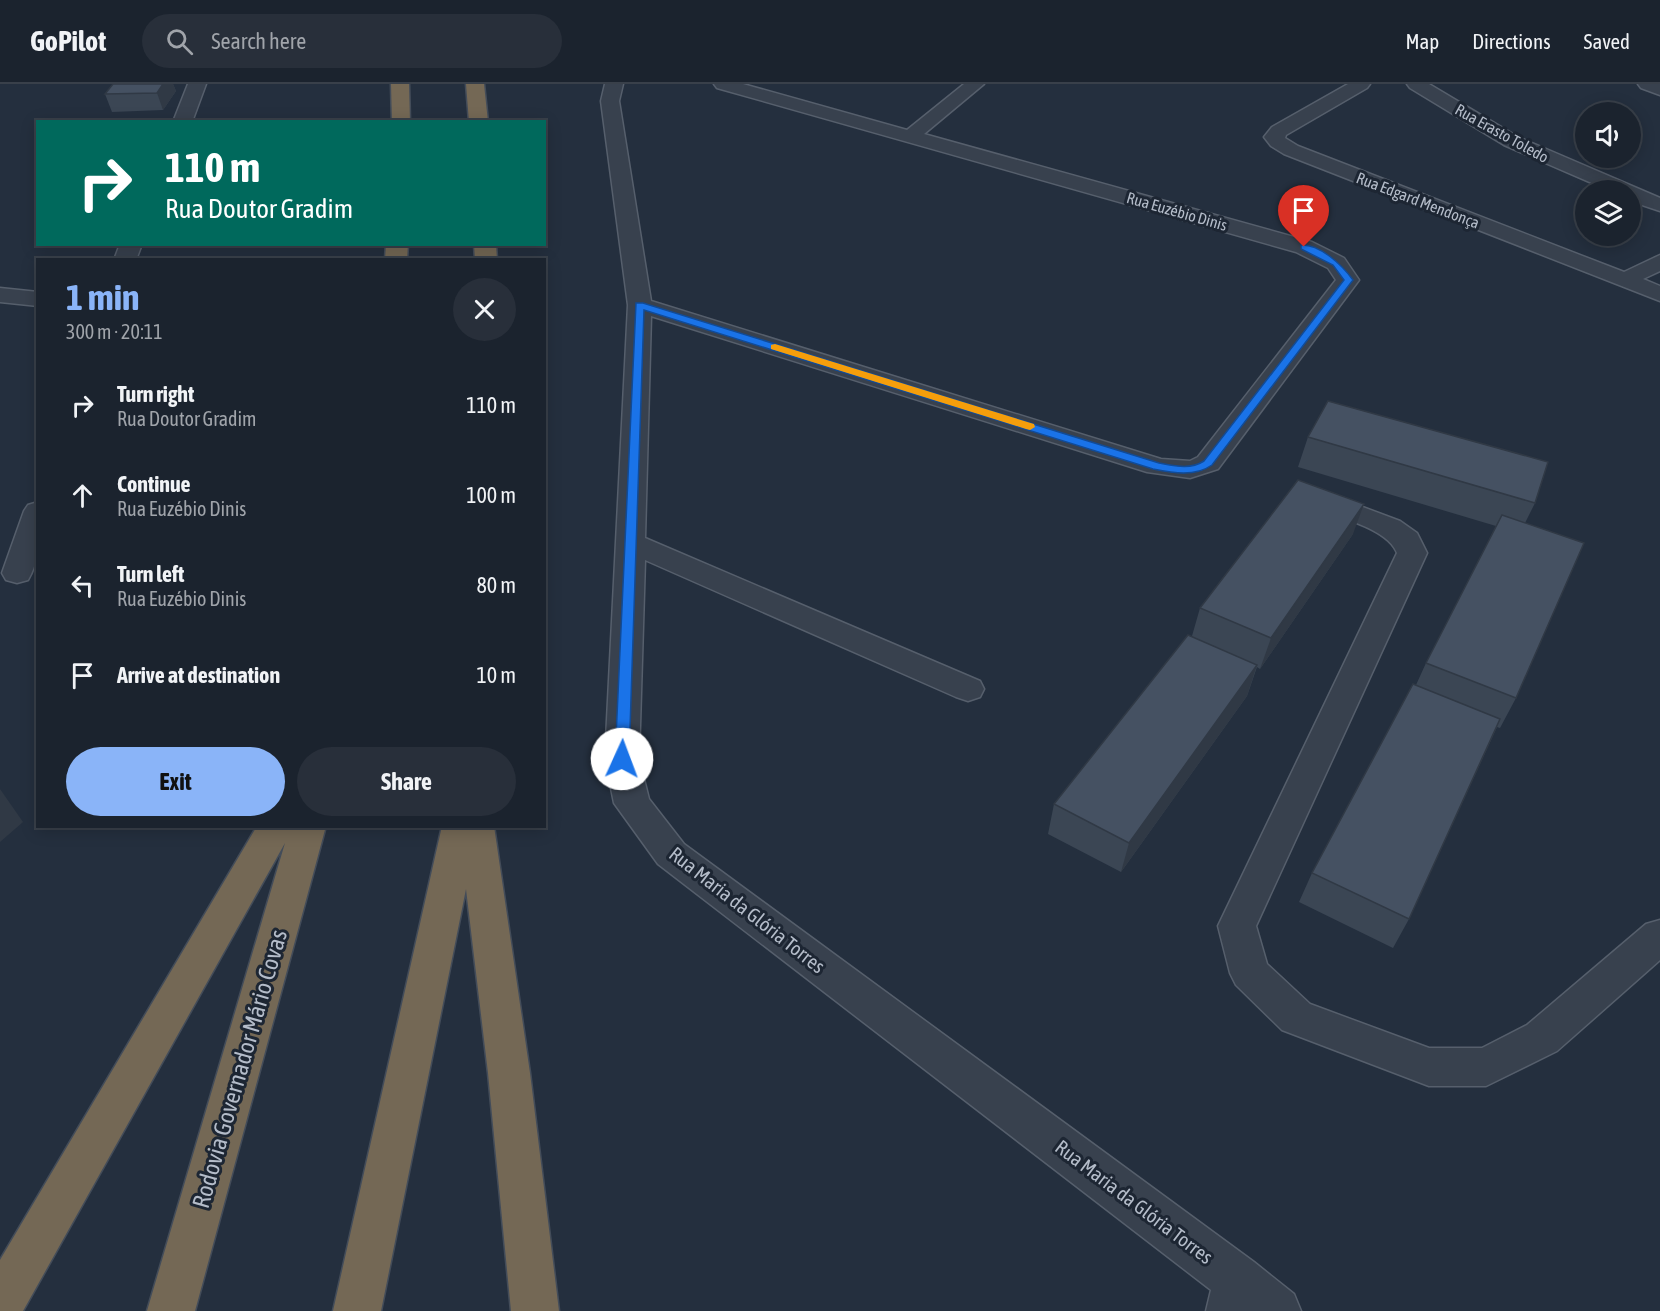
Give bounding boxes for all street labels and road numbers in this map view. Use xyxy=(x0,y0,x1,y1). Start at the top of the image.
street label: Rua Erasto Toledo xyxy=(1452,100,1552,166)
street label: Rua Edgard Mendonça xyxy=(1354,168,1482,233)
street label: Rua Euzébio Dinis xyxy=(1125,188,1230,234)
street label: Rua Maria da Glória Torres xyxy=(665,842,830,977)
street label: Rodovia Governador Mário Covas xyxy=(187,927,292,1211)
street label: Rua Maria da Glória Torres xyxy=(1051,1135,1218,1268)

